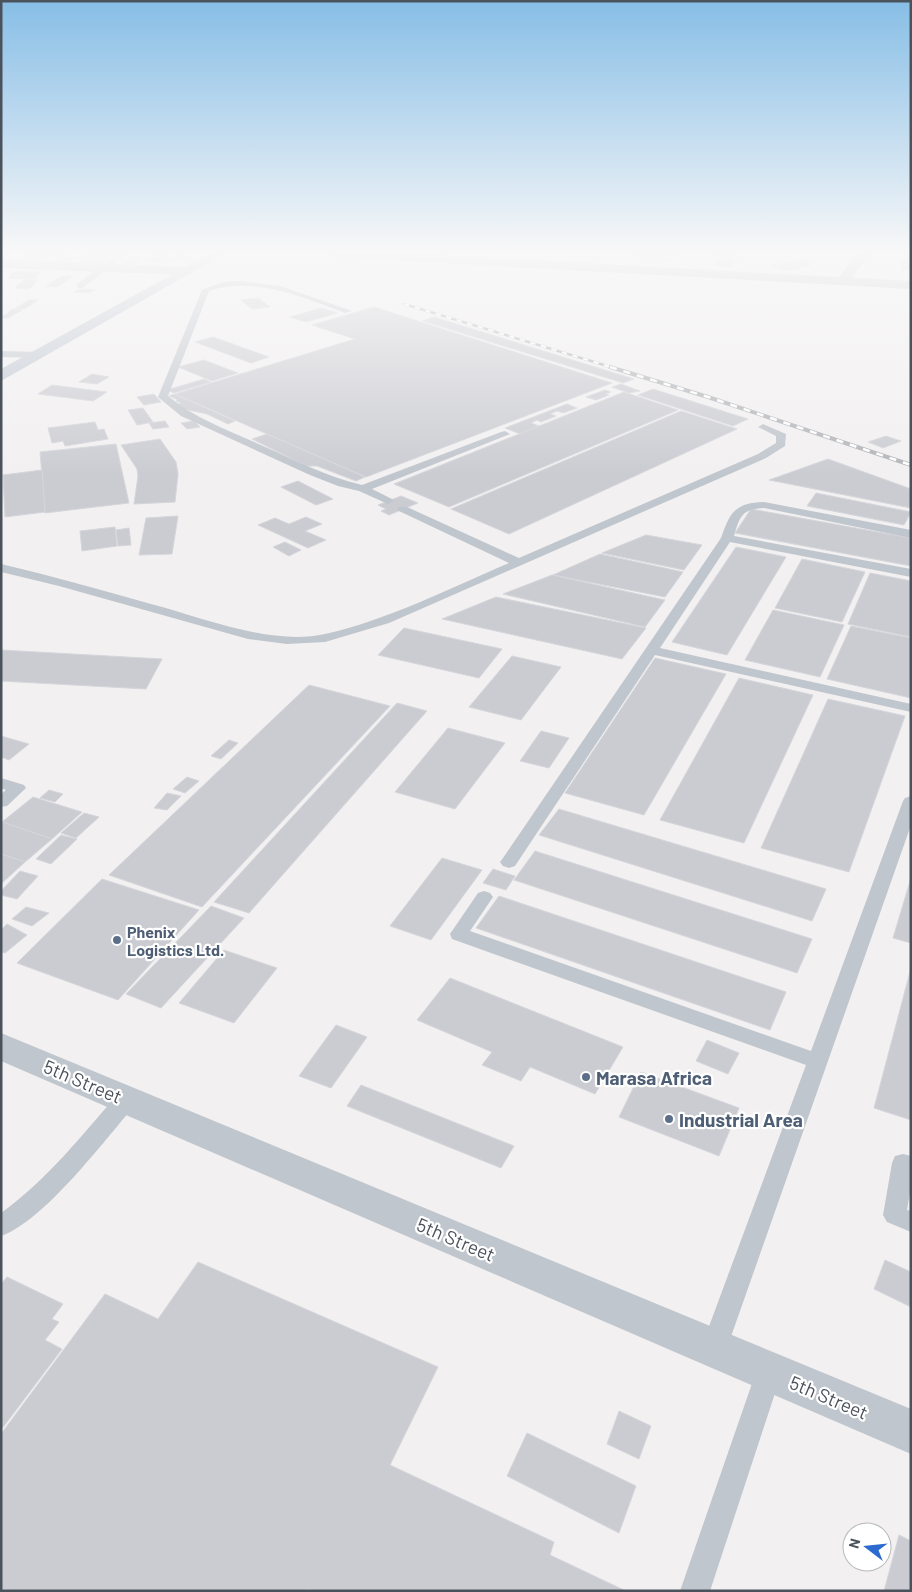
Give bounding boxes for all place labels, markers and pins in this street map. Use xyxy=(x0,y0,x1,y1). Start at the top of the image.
place label: Phenix Logistics Ltd. xyxy=(127,922,224,959)
marker: Phenix Logistics Ltd. xyxy=(111,934,123,946)
place label: Marasa Africa xyxy=(596,1066,712,1089)
marker: Marasa Africa xyxy=(580,1071,592,1083)
place label: Industrial Area xyxy=(679,1108,803,1131)
marker: Industrial Area xyxy=(663,1113,675,1125)

